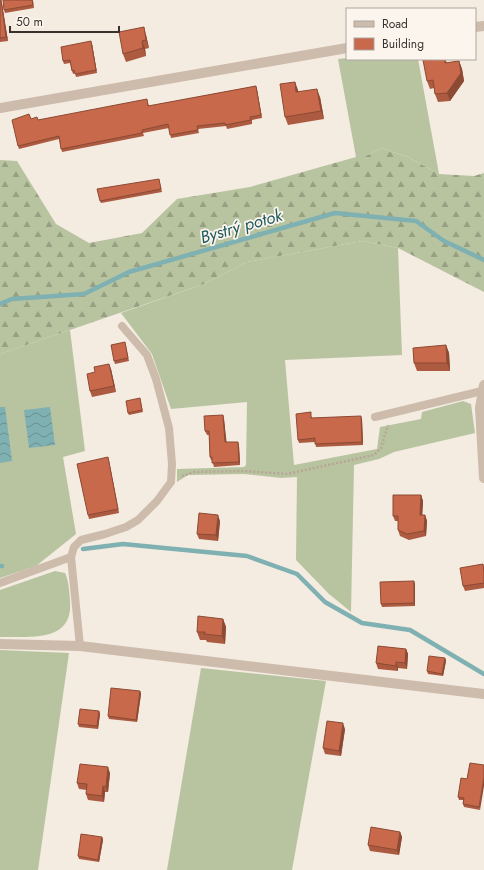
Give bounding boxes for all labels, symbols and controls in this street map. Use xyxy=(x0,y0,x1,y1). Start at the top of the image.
scale bar xyxy=(10,8,119,34)
legend xyxy=(346,8,476,60)
text: 50 m xyxy=(16,13,43,31)
text: Road xyxy=(382,15,408,33)
text: Building xyxy=(382,35,424,53)
water label: Bystrý potok xyxy=(197,203,286,249)

